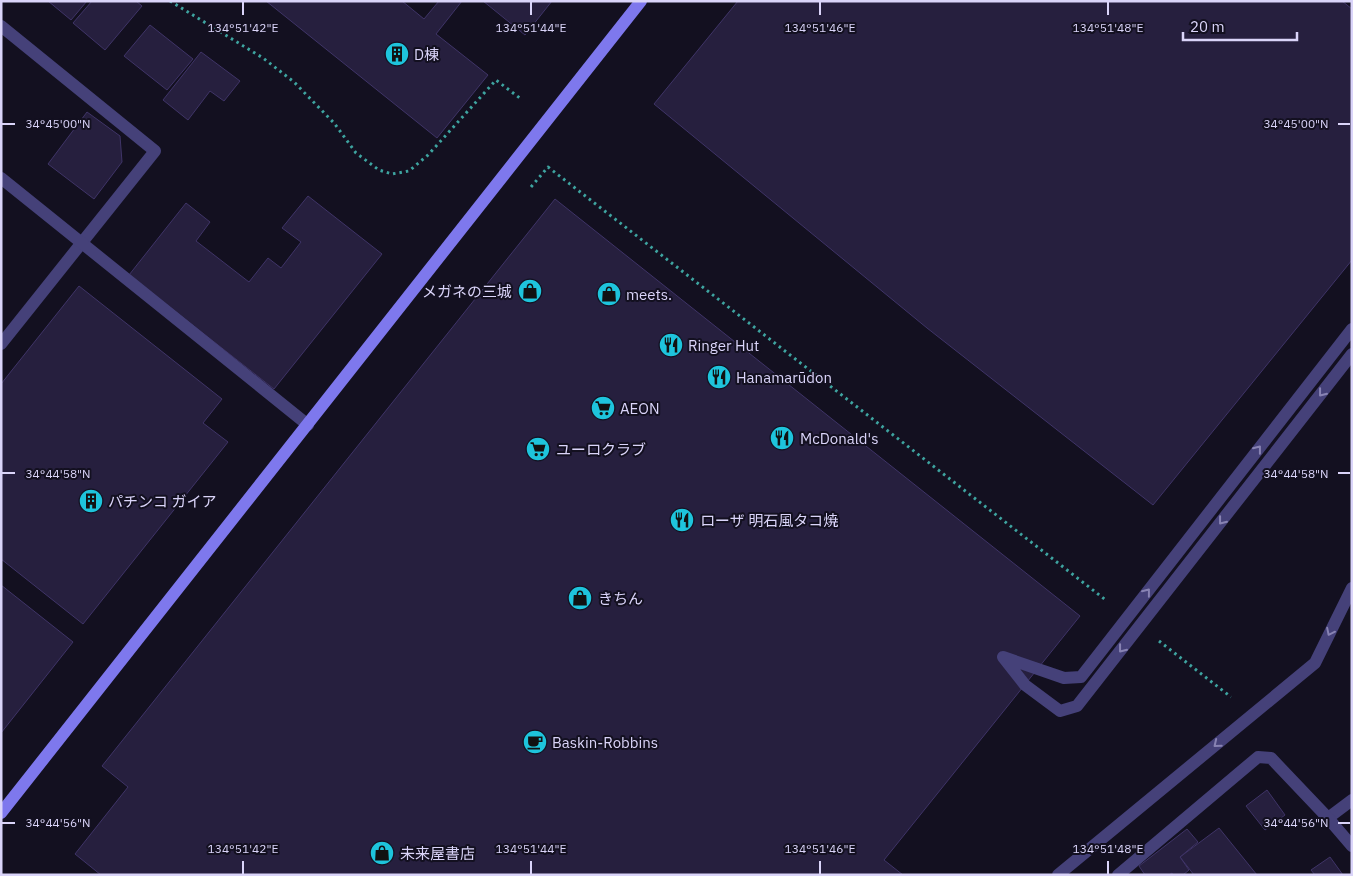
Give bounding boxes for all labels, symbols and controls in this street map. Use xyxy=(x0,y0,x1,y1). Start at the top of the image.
scale bar xyxy=(1183,10,1297,42)
text: 20 m xyxy=(1190,17,1225,36)
text: 134°51'42"E xyxy=(208,20,278,35)
text: 134°51'44"E xyxy=(496,20,566,35)
text: 134°51'46"E xyxy=(785,20,855,35)
text: 134°51'48"E xyxy=(1073,20,1143,35)
building icon: D棟 xyxy=(384,41,410,67)
place label: D棟 xyxy=(414,45,439,64)
text: 34°45'00"N xyxy=(25,116,91,131)
text: 34°45'00"N xyxy=(1263,116,1329,131)
shop icon: メガネの三城 xyxy=(517,278,543,304)
shop icon: meets. xyxy=(596,281,622,307)
place label: メガネの三城 xyxy=(422,282,512,301)
place label: meets. xyxy=(626,285,672,304)
restaurant icon: Ringer Hut xyxy=(658,332,684,358)
place label: Ringer Hut xyxy=(688,336,759,355)
restaurant icon: Hanamarūdon xyxy=(706,364,732,390)
place label: Hanamarūdon xyxy=(736,368,832,387)
one-way arrow xyxy=(1318,387,1327,396)
supermarket icon: AEON xyxy=(590,395,616,421)
place label: AEON xyxy=(620,399,660,418)
restaurant icon: McDonald's xyxy=(769,425,795,451)
place label: McDonald's xyxy=(800,429,878,448)
supermarket icon: ユーロクラブ xyxy=(525,436,551,462)
place label: ユーロクラブ xyxy=(556,440,646,459)
one-way arrow xyxy=(1252,446,1261,455)
text: 34°44'58"N xyxy=(25,466,91,481)
text: 34°44'58"N xyxy=(1263,466,1329,481)
building icon: パチンコ ガイア xyxy=(78,488,104,514)
place label: パチンコ ガイア xyxy=(108,492,217,511)
restaurant icon: ローザ 明石風タコ焼 xyxy=(669,507,695,533)
place label: ローザ 明石風タコ焼 xyxy=(700,511,838,530)
one-way arrow xyxy=(1219,515,1227,524)
shop icon: きちん xyxy=(567,585,593,611)
place label: きちん xyxy=(598,589,643,608)
one-way arrow xyxy=(1142,589,1150,598)
one-way arrow xyxy=(1326,627,1337,636)
one-way arrow xyxy=(1119,643,1127,652)
cafe icon: Baskin-Robbins xyxy=(522,729,548,755)
place label: Baskin-Robbins xyxy=(552,733,658,752)
one-way arrow xyxy=(1213,739,1222,748)
text: 34°44'56"N xyxy=(25,815,91,830)
text: 34°44'56"N xyxy=(1263,815,1329,830)
shop icon: 未来屋書店 xyxy=(369,840,395,866)
text: 134°51'42"E xyxy=(208,841,278,856)
text: 134°51'44"E xyxy=(496,841,566,856)
text: 134°51'46"E xyxy=(785,841,855,856)
text: 134°51'48"E xyxy=(1073,841,1143,856)
place label: 未来屋書店 xyxy=(400,844,475,863)

